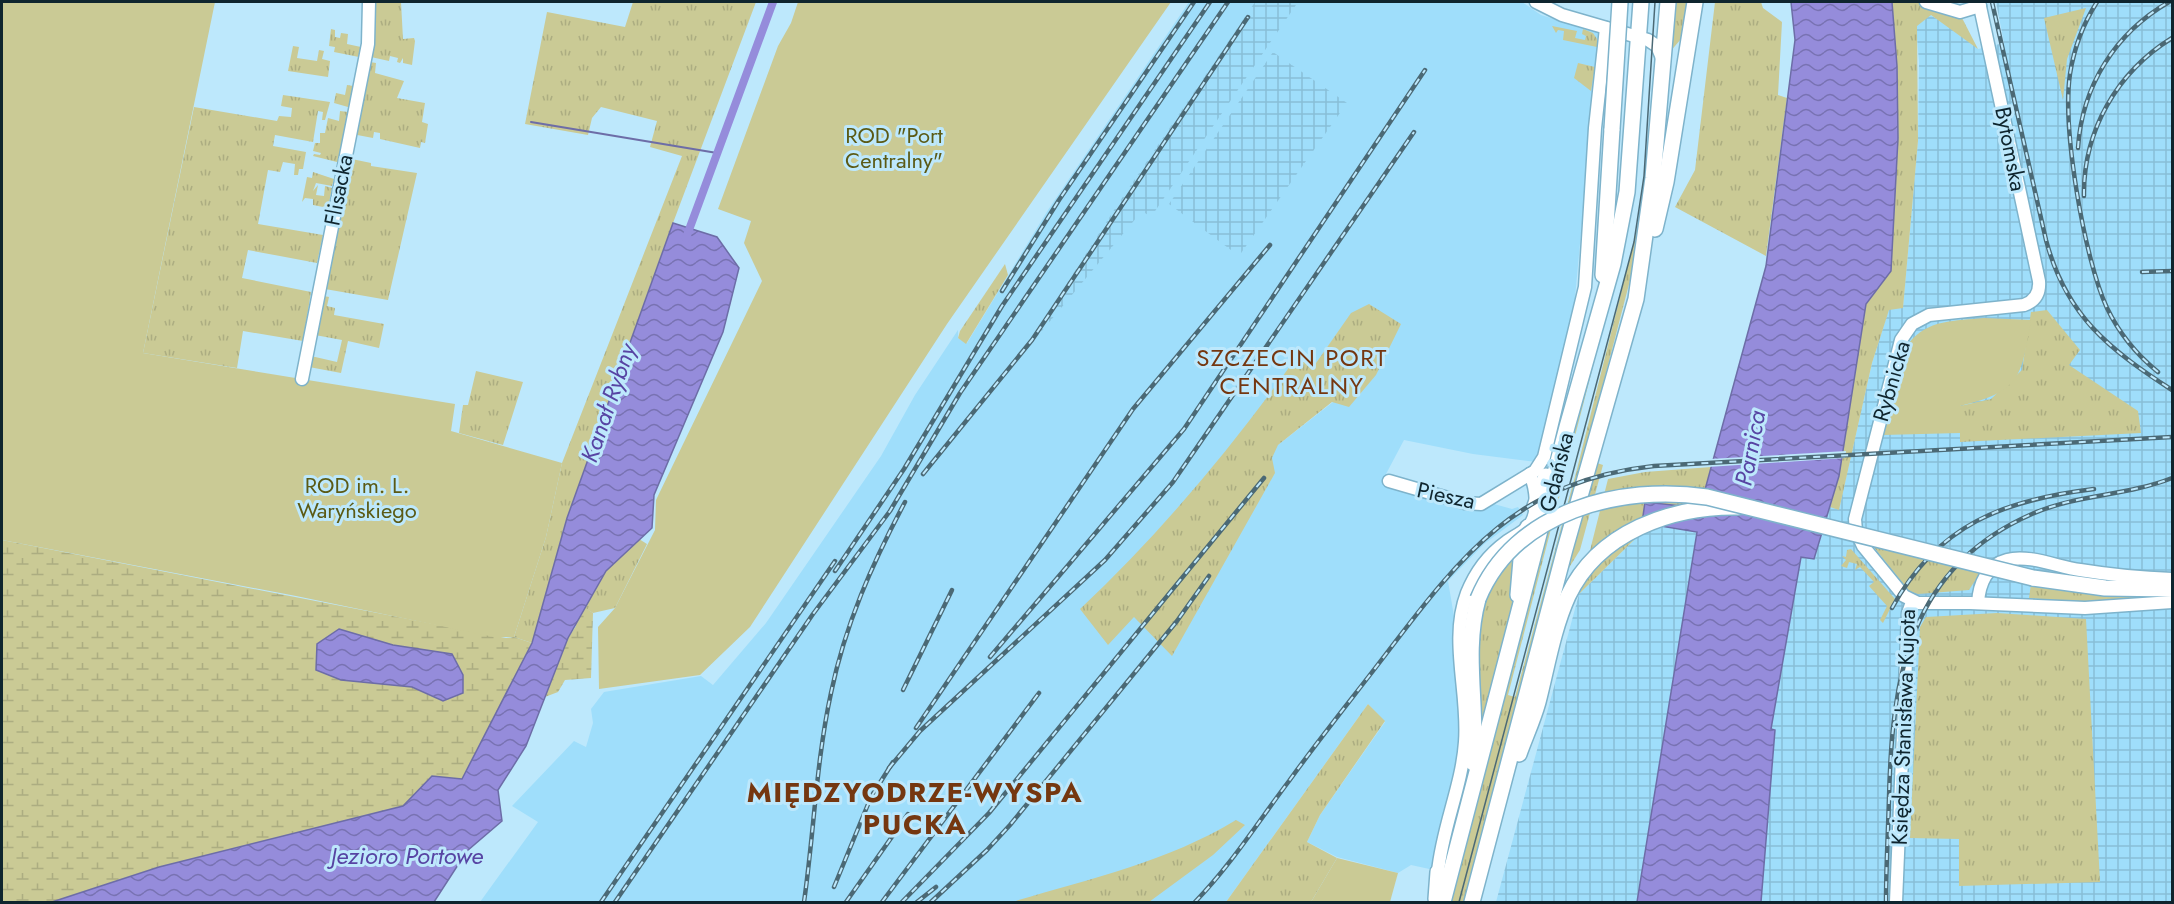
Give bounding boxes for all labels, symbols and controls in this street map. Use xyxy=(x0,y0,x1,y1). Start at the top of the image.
street label: Bytomska xyxy=(1987,104,2035,194)
park label: ROD "Port Centralny" xyxy=(845,119,944,176)
street label: Flisacka xyxy=(315,152,361,228)
water label: Kanał Rybny xyxy=(571,337,645,467)
street label: Rybnicka xyxy=(1864,337,1918,425)
district label: SZCZECIN PORT CENTRALNY xyxy=(1196,340,1388,403)
water label: Parnica xyxy=(1726,407,1774,489)
street label: Gdańska xyxy=(1531,429,1581,515)
park label: ROD im. L. Waryńskiego xyxy=(297,469,417,526)
street label: Piesza xyxy=(1414,473,1478,517)
street label: Księdza Stanisława Kujota xyxy=(1883,608,1923,846)
district label: MIĘDZYODRZE-WYSPA PUCKA xyxy=(747,772,1083,845)
water label: Jezioro Portowe xyxy=(327,838,483,873)

